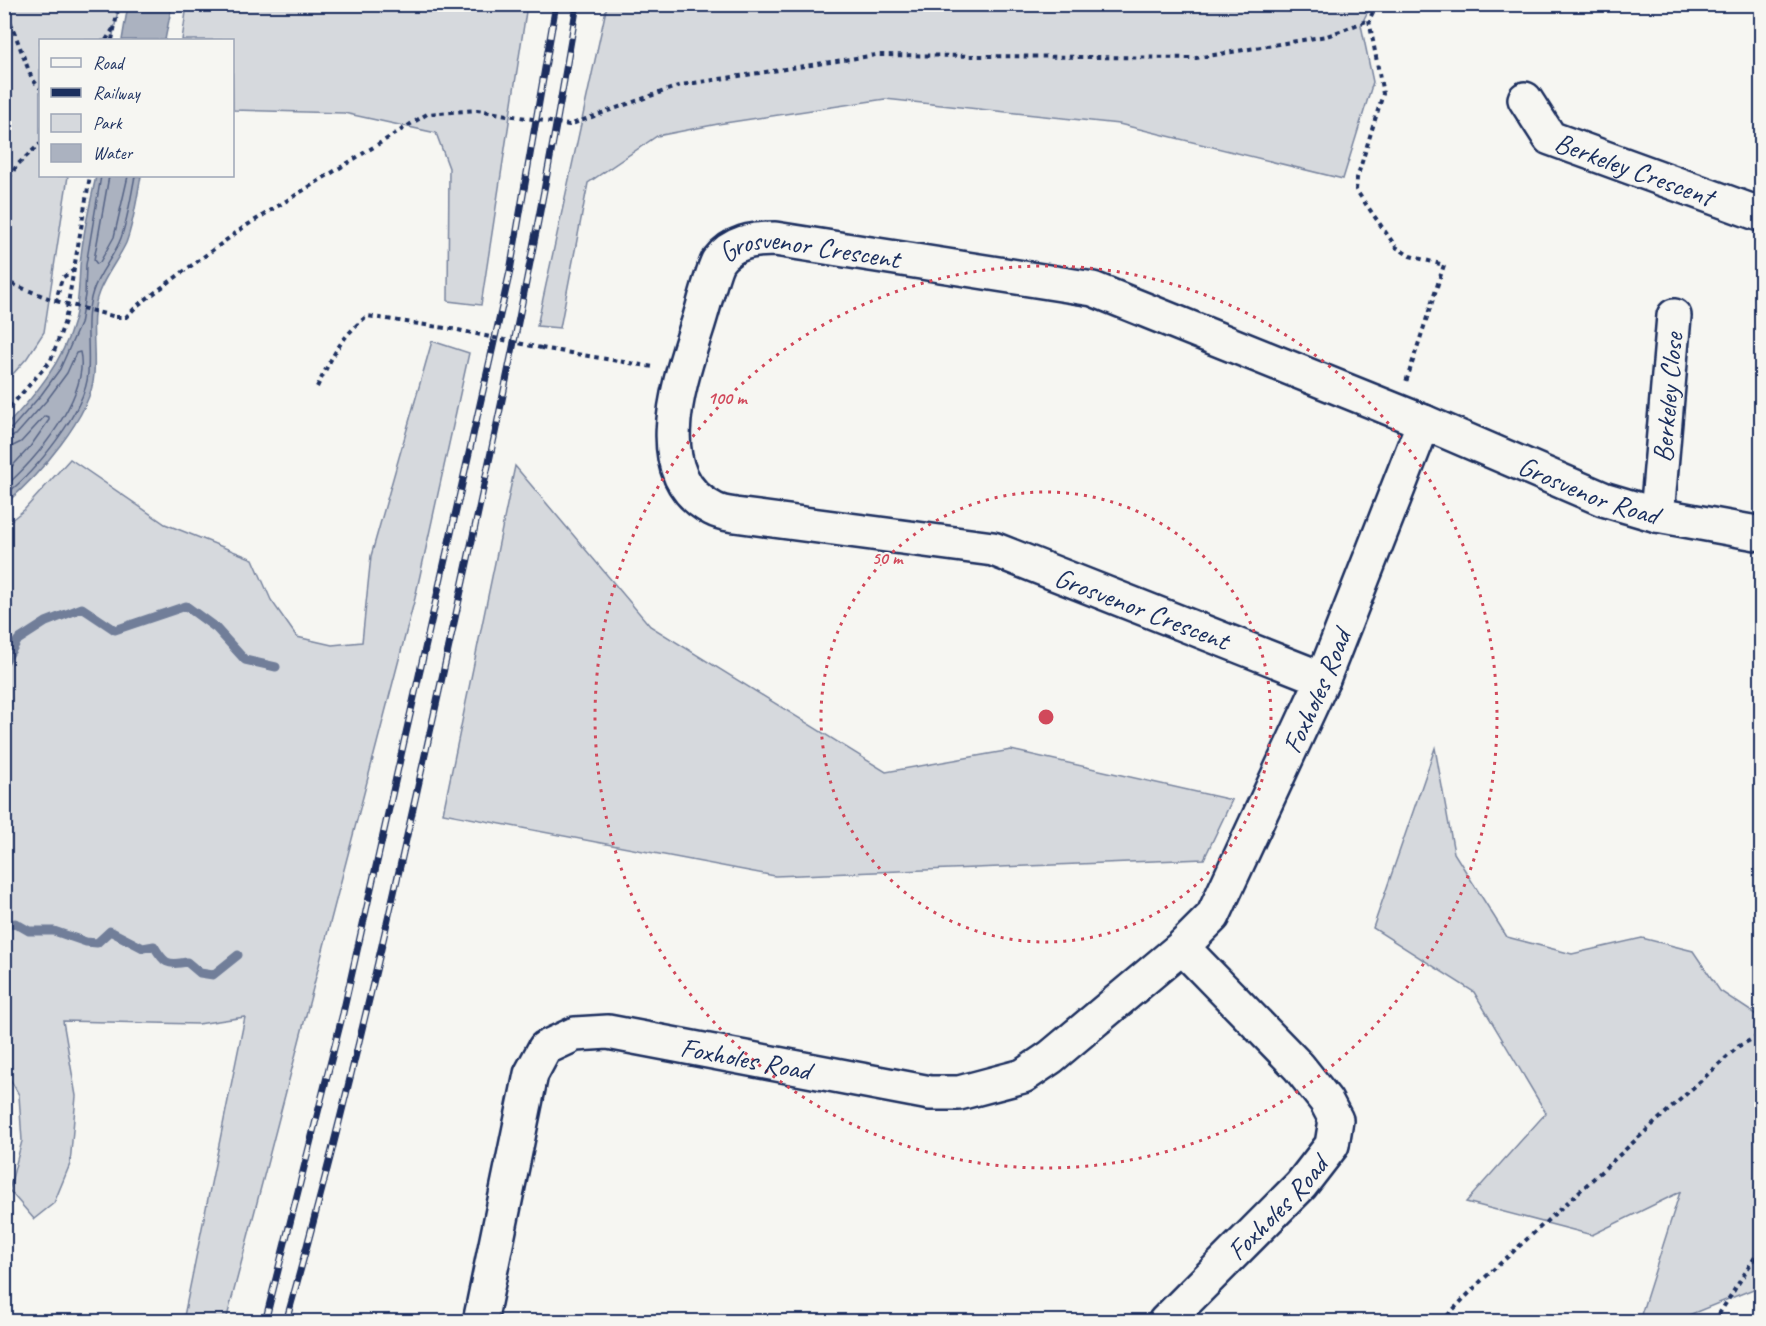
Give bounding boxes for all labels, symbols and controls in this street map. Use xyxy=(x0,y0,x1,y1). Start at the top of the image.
legend xyxy=(39,39,234,177)
text: Road xyxy=(93,52,126,74)
text: Railway xyxy=(93,82,141,104)
text: Park xyxy=(93,112,123,134)
street label: Berkeley Crescent xyxy=(1550,124,1722,215)
text: Water xyxy=(93,142,134,164)
street label: Grosvenor Crescent xyxy=(711,222,905,277)
street label: Berkeley Close xyxy=(1645,329,1691,464)
text: 100 m xyxy=(708,387,748,409)
street label: Grosvenor Road xyxy=(1513,448,1667,534)
text: 50 m xyxy=(872,547,904,569)
street label: Grosvenor Crescent xyxy=(1050,559,1236,659)
street label: Foxholes Road xyxy=(1274,621,1360,759)
centre of rings xyxy=(1036,707,1056,727)
street label: Foxholes Road xyxy=(678,1029,817,1089)
street label: Foxholes Road xyxy=(1219,1146,1338,1268)

